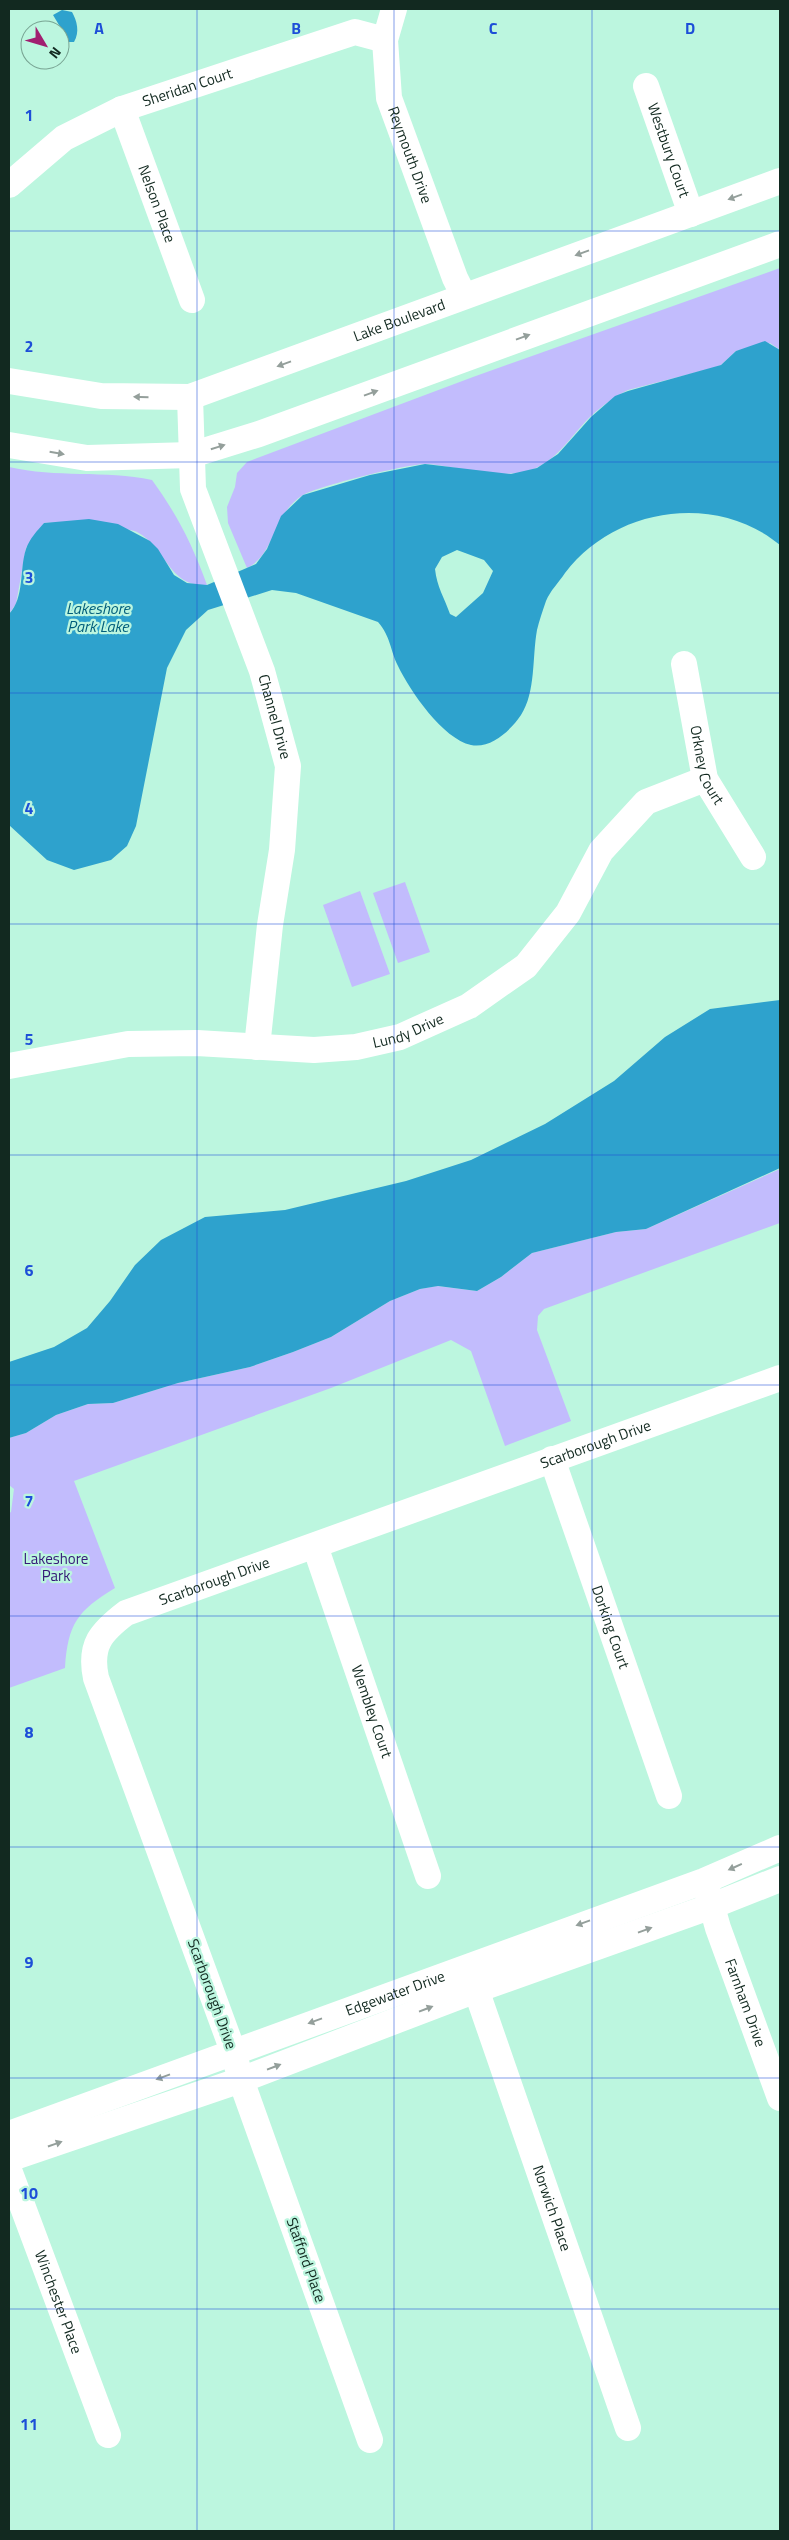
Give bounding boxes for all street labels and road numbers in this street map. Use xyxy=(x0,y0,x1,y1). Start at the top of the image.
street label: Sheridan Court xyxy=(139,61,236,113)
street label: Westbury Court xyxy=(642,100,697,201)
street label: Reymouth Drive xyxy=(382,103,439,206)
street label: Nelson Place xyxy=(132,162,182,246)
street label: Lake Boulevard xyxy=(350,293,448,347)
street label: Channel Drive xyxy=(252,671,298,762)
street label: Orkney Court xyxy=(684,723,731,810)
street label: Lundy Drive xyxy=(370,1007,447,1054)
street label: Scarborough Drive xyxy=(537,1413,654,1474)
street label: Scarborough Drive xyxy=(156,1550,273,1611)
street label: Dorking Court xyxy=(586,1582,636,1672)
street label: Wembley Court xyxy=(346,1662,399,1762)
street label: Scarborough Drive xyxy=(182,1935,243,2052)
street label: Farnham Drive xyxy=(719,1955,772,2050)
street label: Edgewater Drive xyxy=(342,1964,448,2022)
street label: Norwich Place xyxy=(527,2162,578,2254)
street label: Stafford Place xyxy=(281,2214,332,2305)
street label: Winchester Place xyxy=(29,2247,89,2357)

